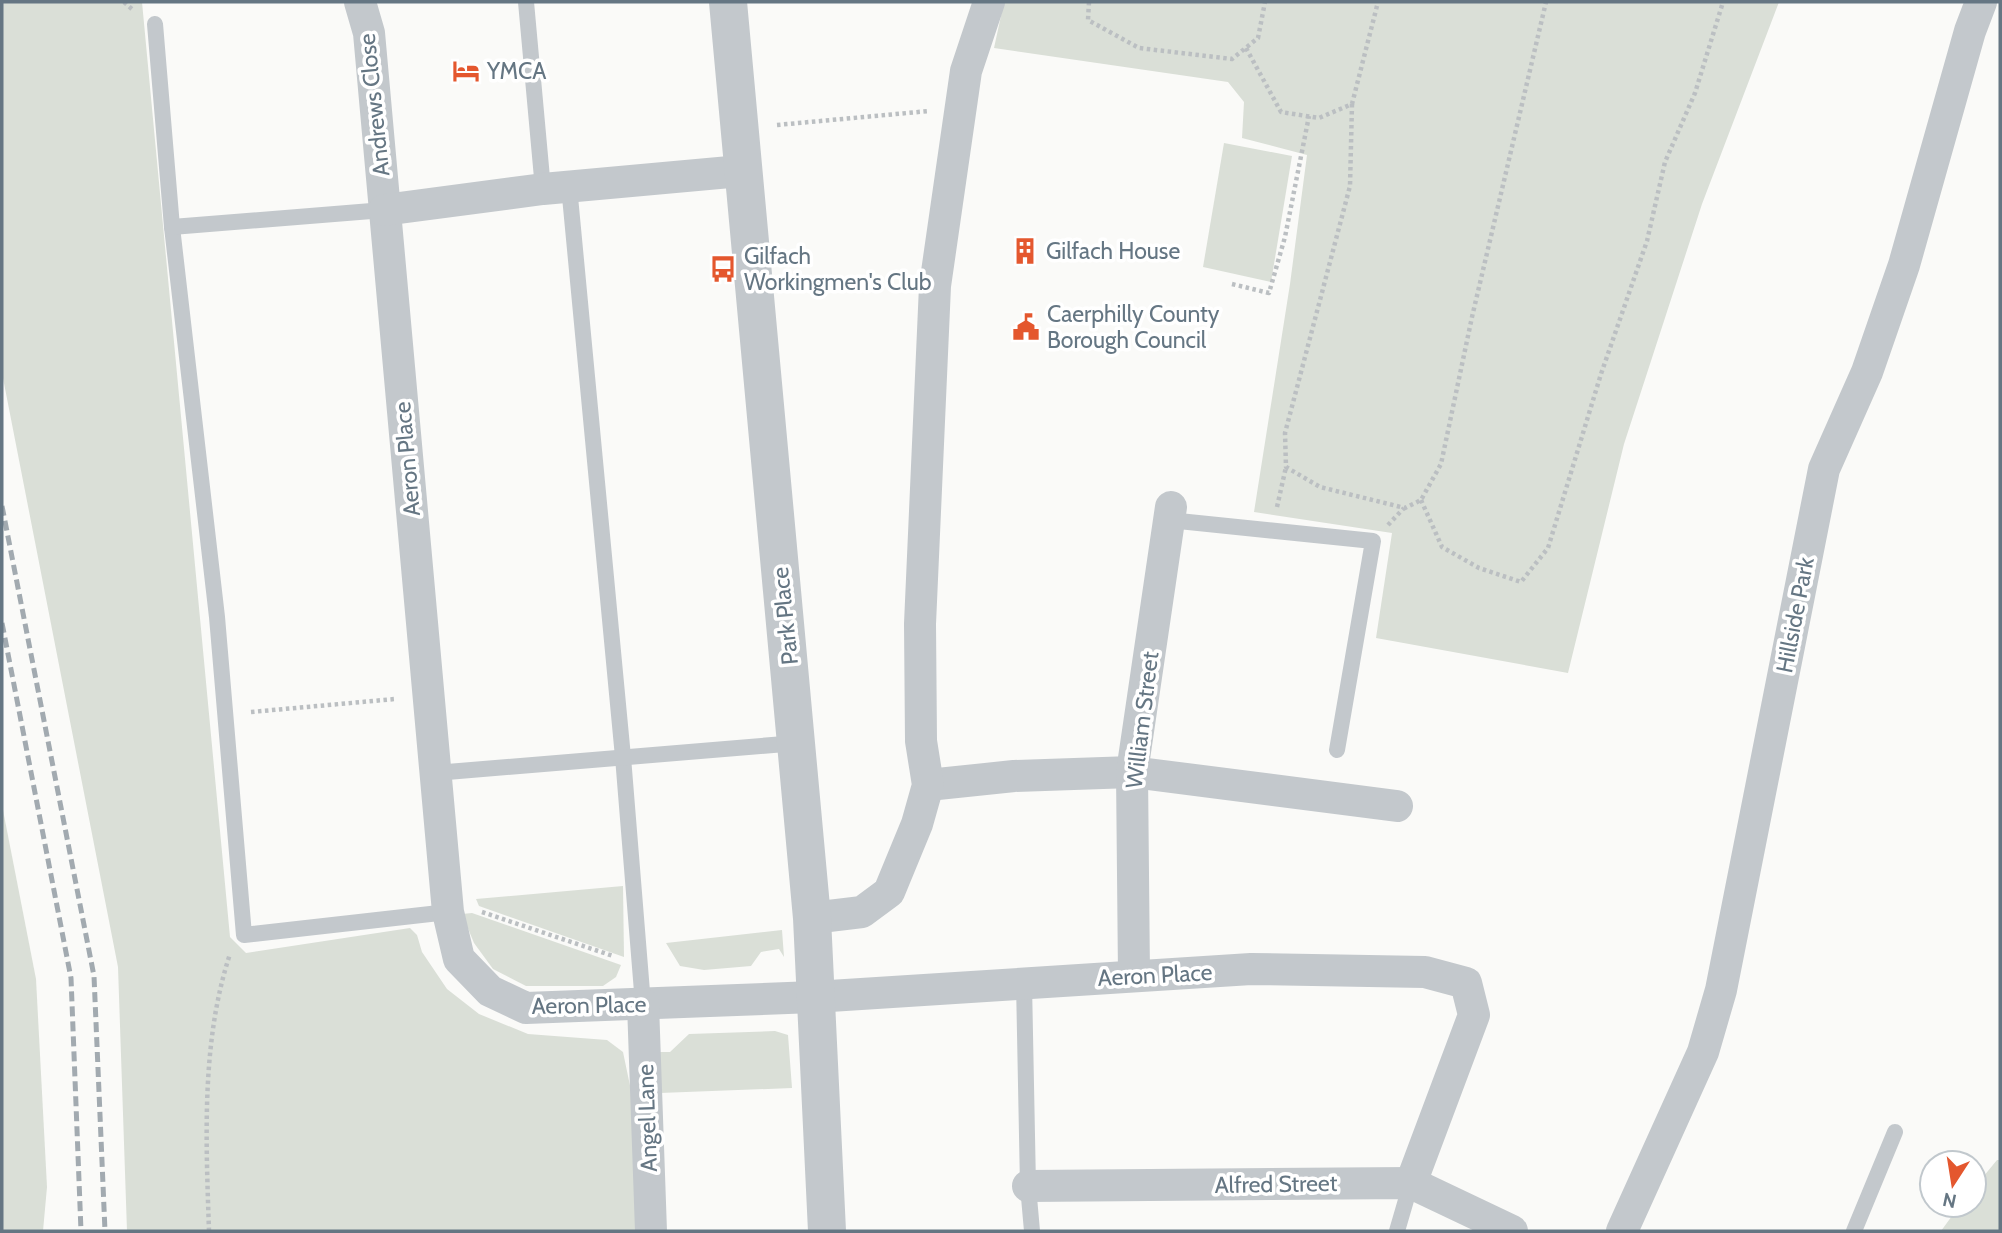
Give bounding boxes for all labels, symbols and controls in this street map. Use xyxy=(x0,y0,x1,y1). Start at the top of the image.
street label: Andrews Close xyxy=(353,32,395,178)
hotel icon: YMCA xyxy=(451,56,481,86)
place label: YMCA xyxy=(486,57,546,85)
building icon: Gilfach House xyxy=(1010,236,1040,266)
place label: Gilfach House xyxy=(1046,237,1180,265)
place label: Gilfach Workingmen's Club xyxy=(744,242,932,296)
bus stop icon: Gilfach Workingmen's Club xyxy=(708,254,738,284)
place label: Caerphilly County Borough Council xyxy=(1047,300,1220,354)
public building icon: Caerphilly County Borough Council xyxy=(1011,312,1041,342)
street label: Aeron Place xyxy=(388,400,426,517)
street label: Hillside Park xyxy=(1770,554,1820,675)
street label: Park Place xyxy=(766,565,804,666)
street label: William Street xyxy=(1120,650,1164,790)
street label: Aeron Place xyxy=(1097,958,1213,992)
street label: Aeron Place xyxy=(531,990,647,1020)
street label: Angel Lane xyxy=(631,1063,663,1172)
north arrow xyxy=(1918,1149,1988,1219)
street label: Alfred Street xyxy=(1214,1169,1338,1199)
text: N xyxy=(1941,1187,1959,1213)

